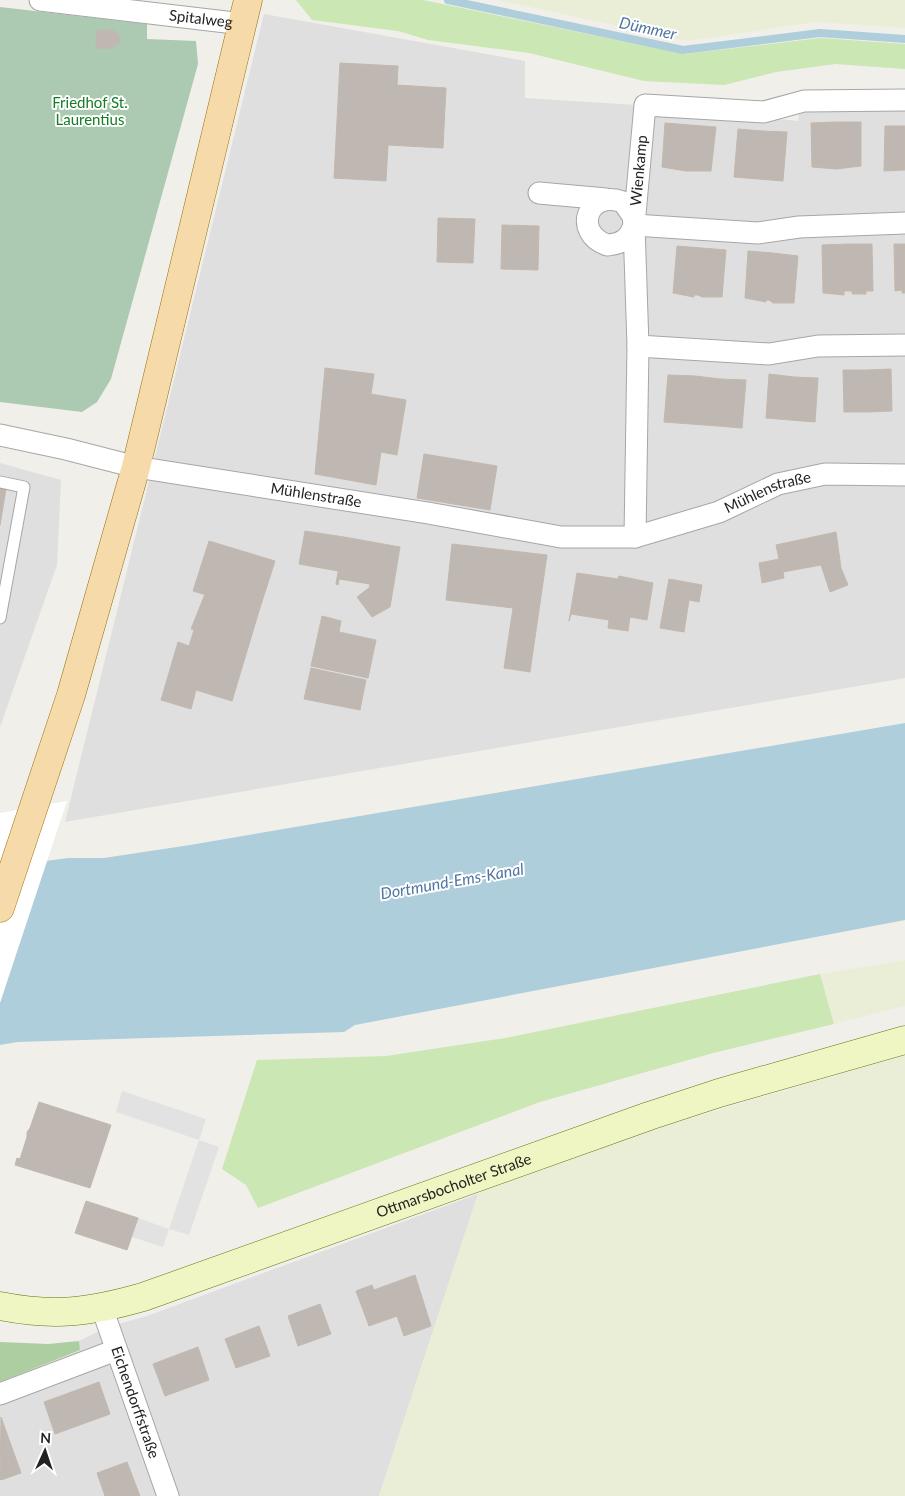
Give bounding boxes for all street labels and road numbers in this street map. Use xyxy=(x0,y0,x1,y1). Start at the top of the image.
street label: Spitalweg xyxy=(168,5,234,31)
street label: Wienkamp xyxy=(626,134,650,207)
street label: Mühlenstraße xyxy=(721,467,812,516)
street label: Mühlenstraße xyxy=(269,478,363,510)
street label: Ottmarsbocholter Straße xyxy=(373,1149,533,1221)
street label: Eichendorffstraße xyxy=(108,1343,164,1461)

